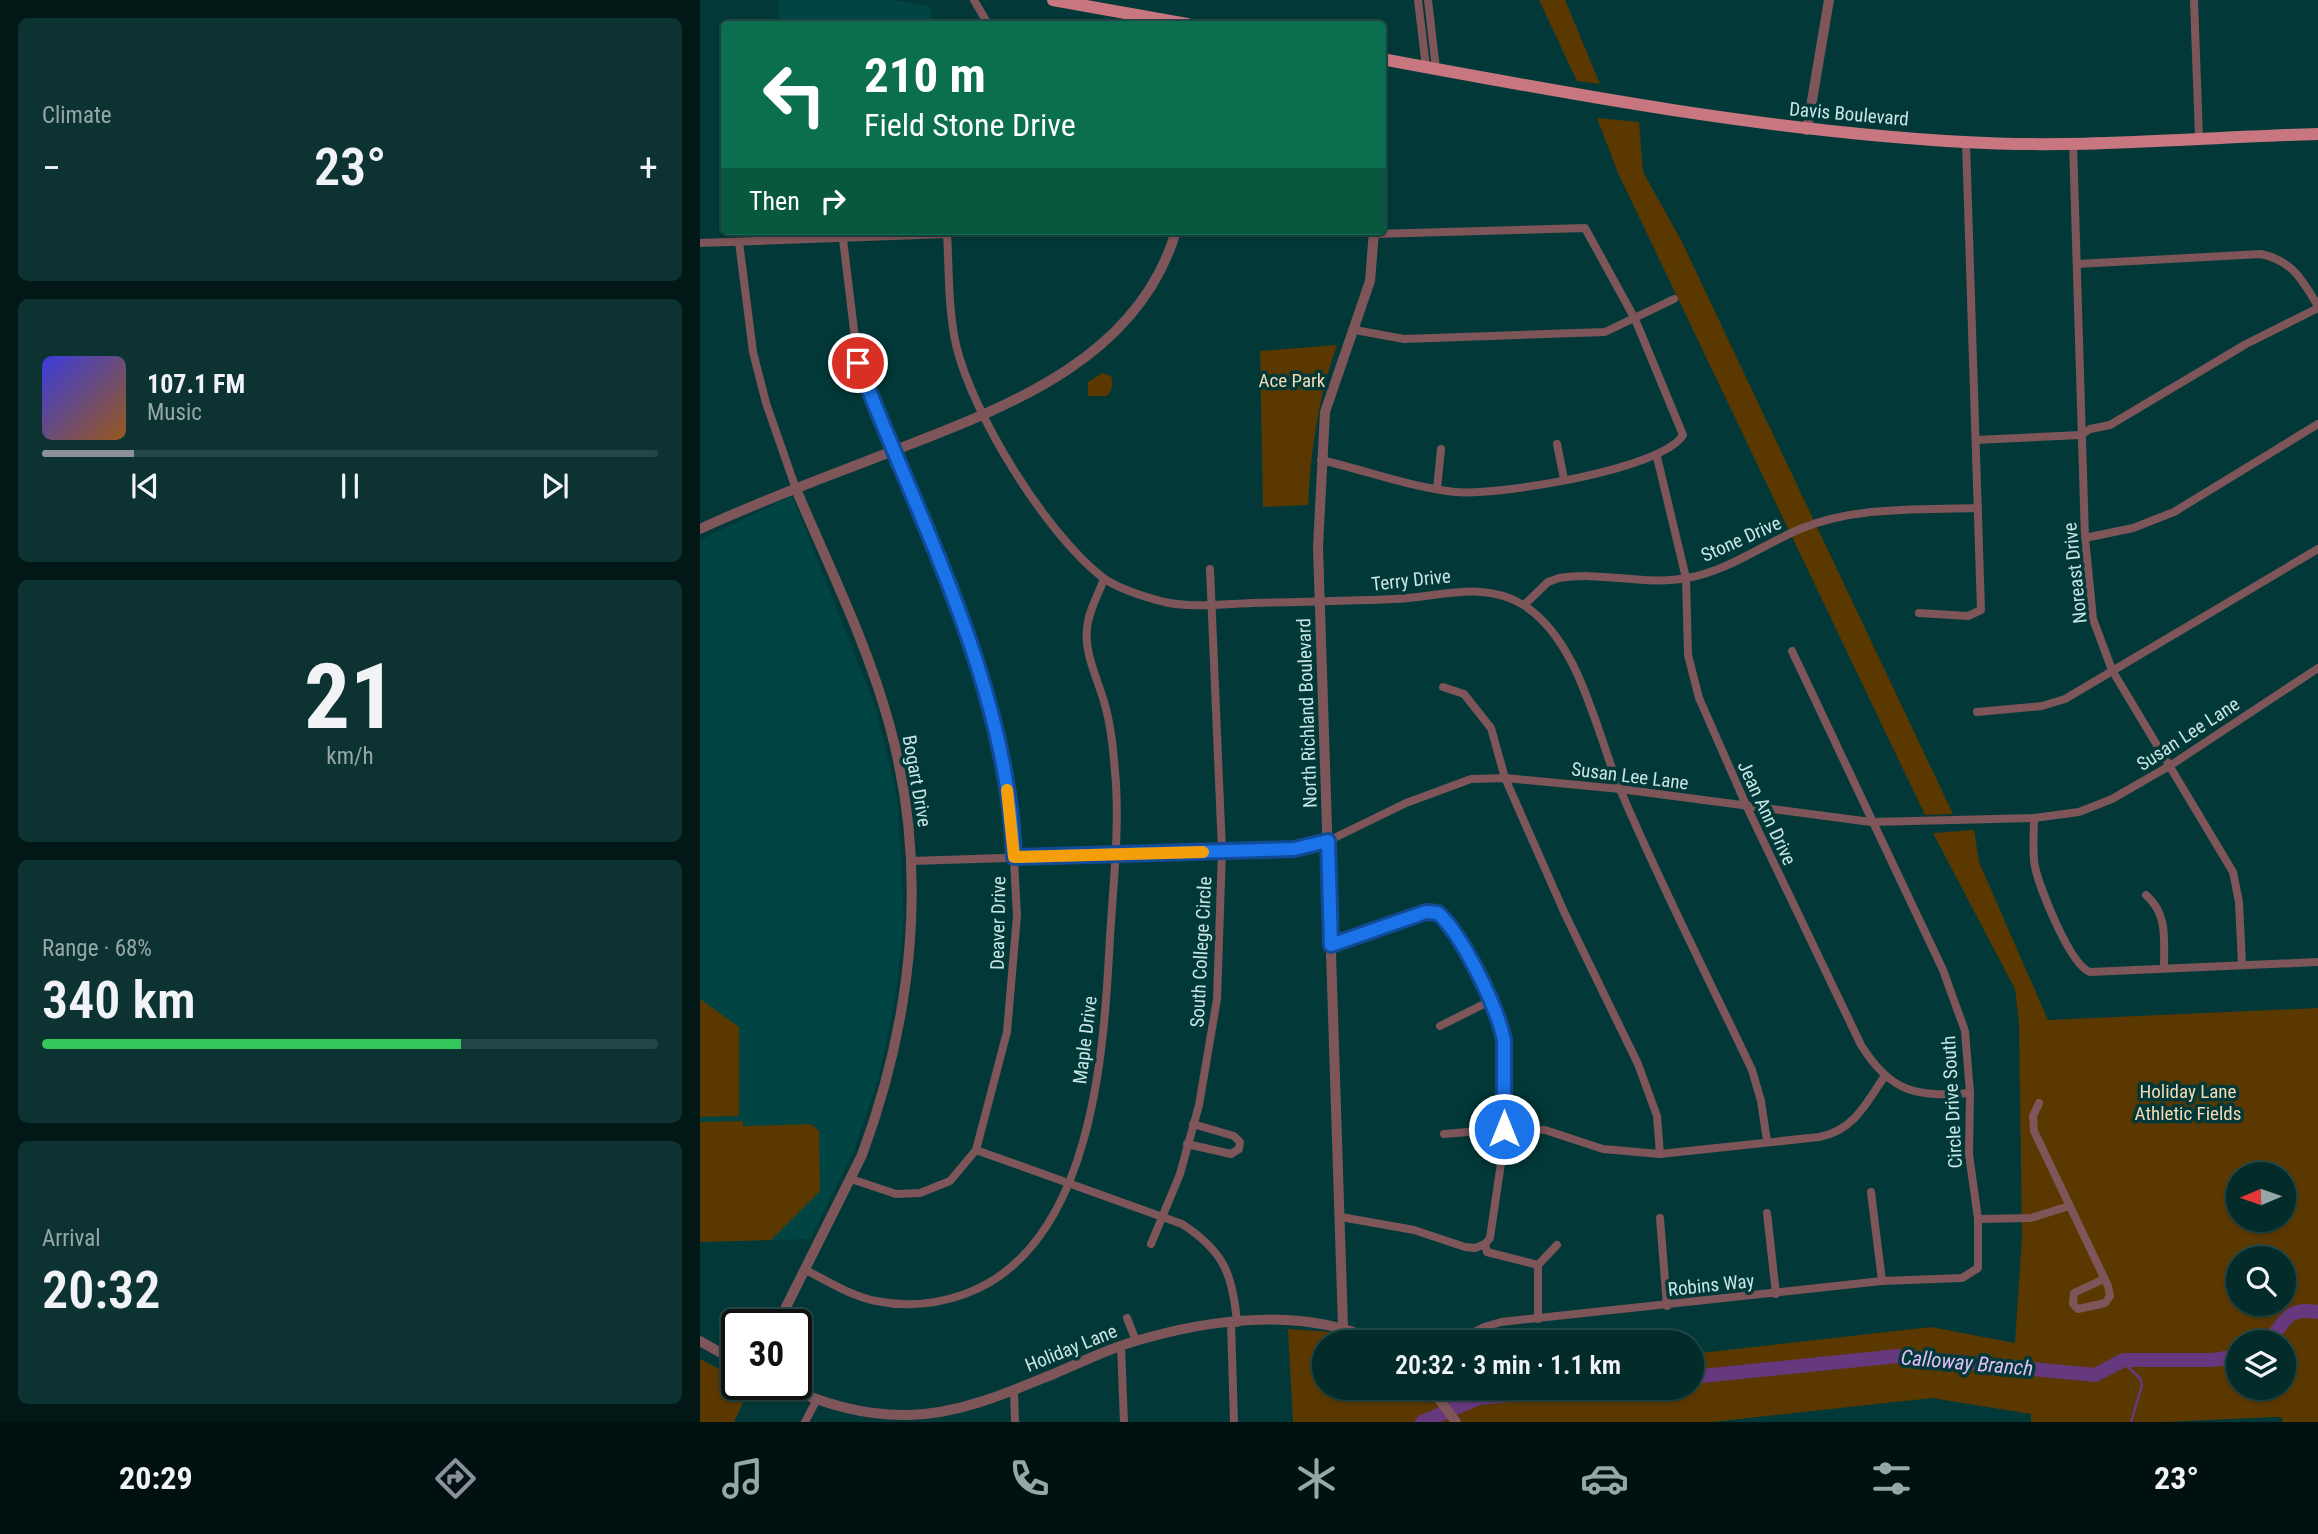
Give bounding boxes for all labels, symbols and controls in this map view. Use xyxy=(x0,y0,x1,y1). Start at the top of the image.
text: 210 m xyxy=(864,47,986,104)
icon: left xyxy=(749,49,840,140)
street label: Davis Boulevard xyxy=(1788,97,1910,131)
text: Climate xyxy=(42,102,112,129)
text: Field Stone Drive xyxy=(864,106,1076,144)
text: 23° xyxy=(314,137,386,198)
text: − xyxy=(42,146,61,190)
text: + xyxy=(639,146,658,190)
icon: right xyxy=(814,182,852,220)
text: Then xyxy=(749,186,800,216)
pin xyxy=(828,333,888,393)
icon: arrive xyxy=(839,344,877,382)
text: 107.1 FM xyxy=(147,369,245,399)
park label: Ace Park xyxy=(1259,369,1326,392)
text: Music xyxy=(147,399,202,426)
icon: previous xyxy=(126,467,164,505)
icon: pause xyxy=(331,467,369,505)
icon: next xyxy=(536,467,574,505)
street label: Stone Drive xyxy=(1697,511,1785,567)
street label: Noreast Drive xyxy=(2058,521,2092,625)
street label: Terry Drive xyxy=(1370,564,1452,596)
street label: North Richland Boulevard xyxy=(1292,618,1322,808)
text: 21 xyxy=(304,644,396,750)
street label: Susan Lee Lane xyxy=(2132,692,2244,776)
street label: Bogart Drive xyxy=(898,733,936,829)
text: km/h xyxy=(326,743,374,770)
street label: Susan Lee Lane xyxy=(1570,757,1690,795)
street label: Jean Ann Drive xyxy=(1733,757,1801,869)
street label: Deaver Drive xyxy=(986,876,1010,970)
street label: South College Circle xyxy=(1186,876,1216,1028)
text: Range · 68% xyxy=(42,935,152,962)
text: 340 km xyxy=(42,970,196,1031)
street label: Maple Drive xyxy=(1068,995,1102,1085)
street label: Circle Drive South xyxy=(1937,1035,1967,1169)
park label: Holiday Lane Athletic Fields xyxy=(2135,1080,2241,1125)
position arrow xyxy=(1467,1092,1541,1166)
north arrow xyxy=(2226,1162,2296,1232)
map controls xyxy=(2226,1162,2296,1400)
text: Arrival xyxy=(42,1225,101,1252)
button: search xyxy=(2226,1246,2296,1316)
text: 20:32 xyxy=(42,1260,160,1321)
street label: Robins Way xyxy=(1667,1269,1755,1301)
speed limit sign: 30 xyxy=(721,1309,812,1400)
street label: Holiday Lane xyxy=(1022,1319,1120,1377)
button: layers xyxy=(2226,1330,2296,1400)
water label: Calloway Branch xyxy=(1900,1345,2034,1381)
text: 20:32 · 3 min · 1.1 km xyxy=(1395,1350,1621,1380)
icon: directions xyxy=(431,1454,480,1503)
icon: music xyxy=(718,1454,767,1503)
icon: phone xyxy=(1005,1454,1054,1503)
icon: climate xyxy=(1292,1454,1341,1503)
icon: car xyxy=(1580,1454,1629,1503)
icon: filters xyxy=(1867,1454,1916,1503)
text: 20:29 xyxy=(119,1459,193,1497)
text: 23° xyxy=(2154,1459,2199,1497)

